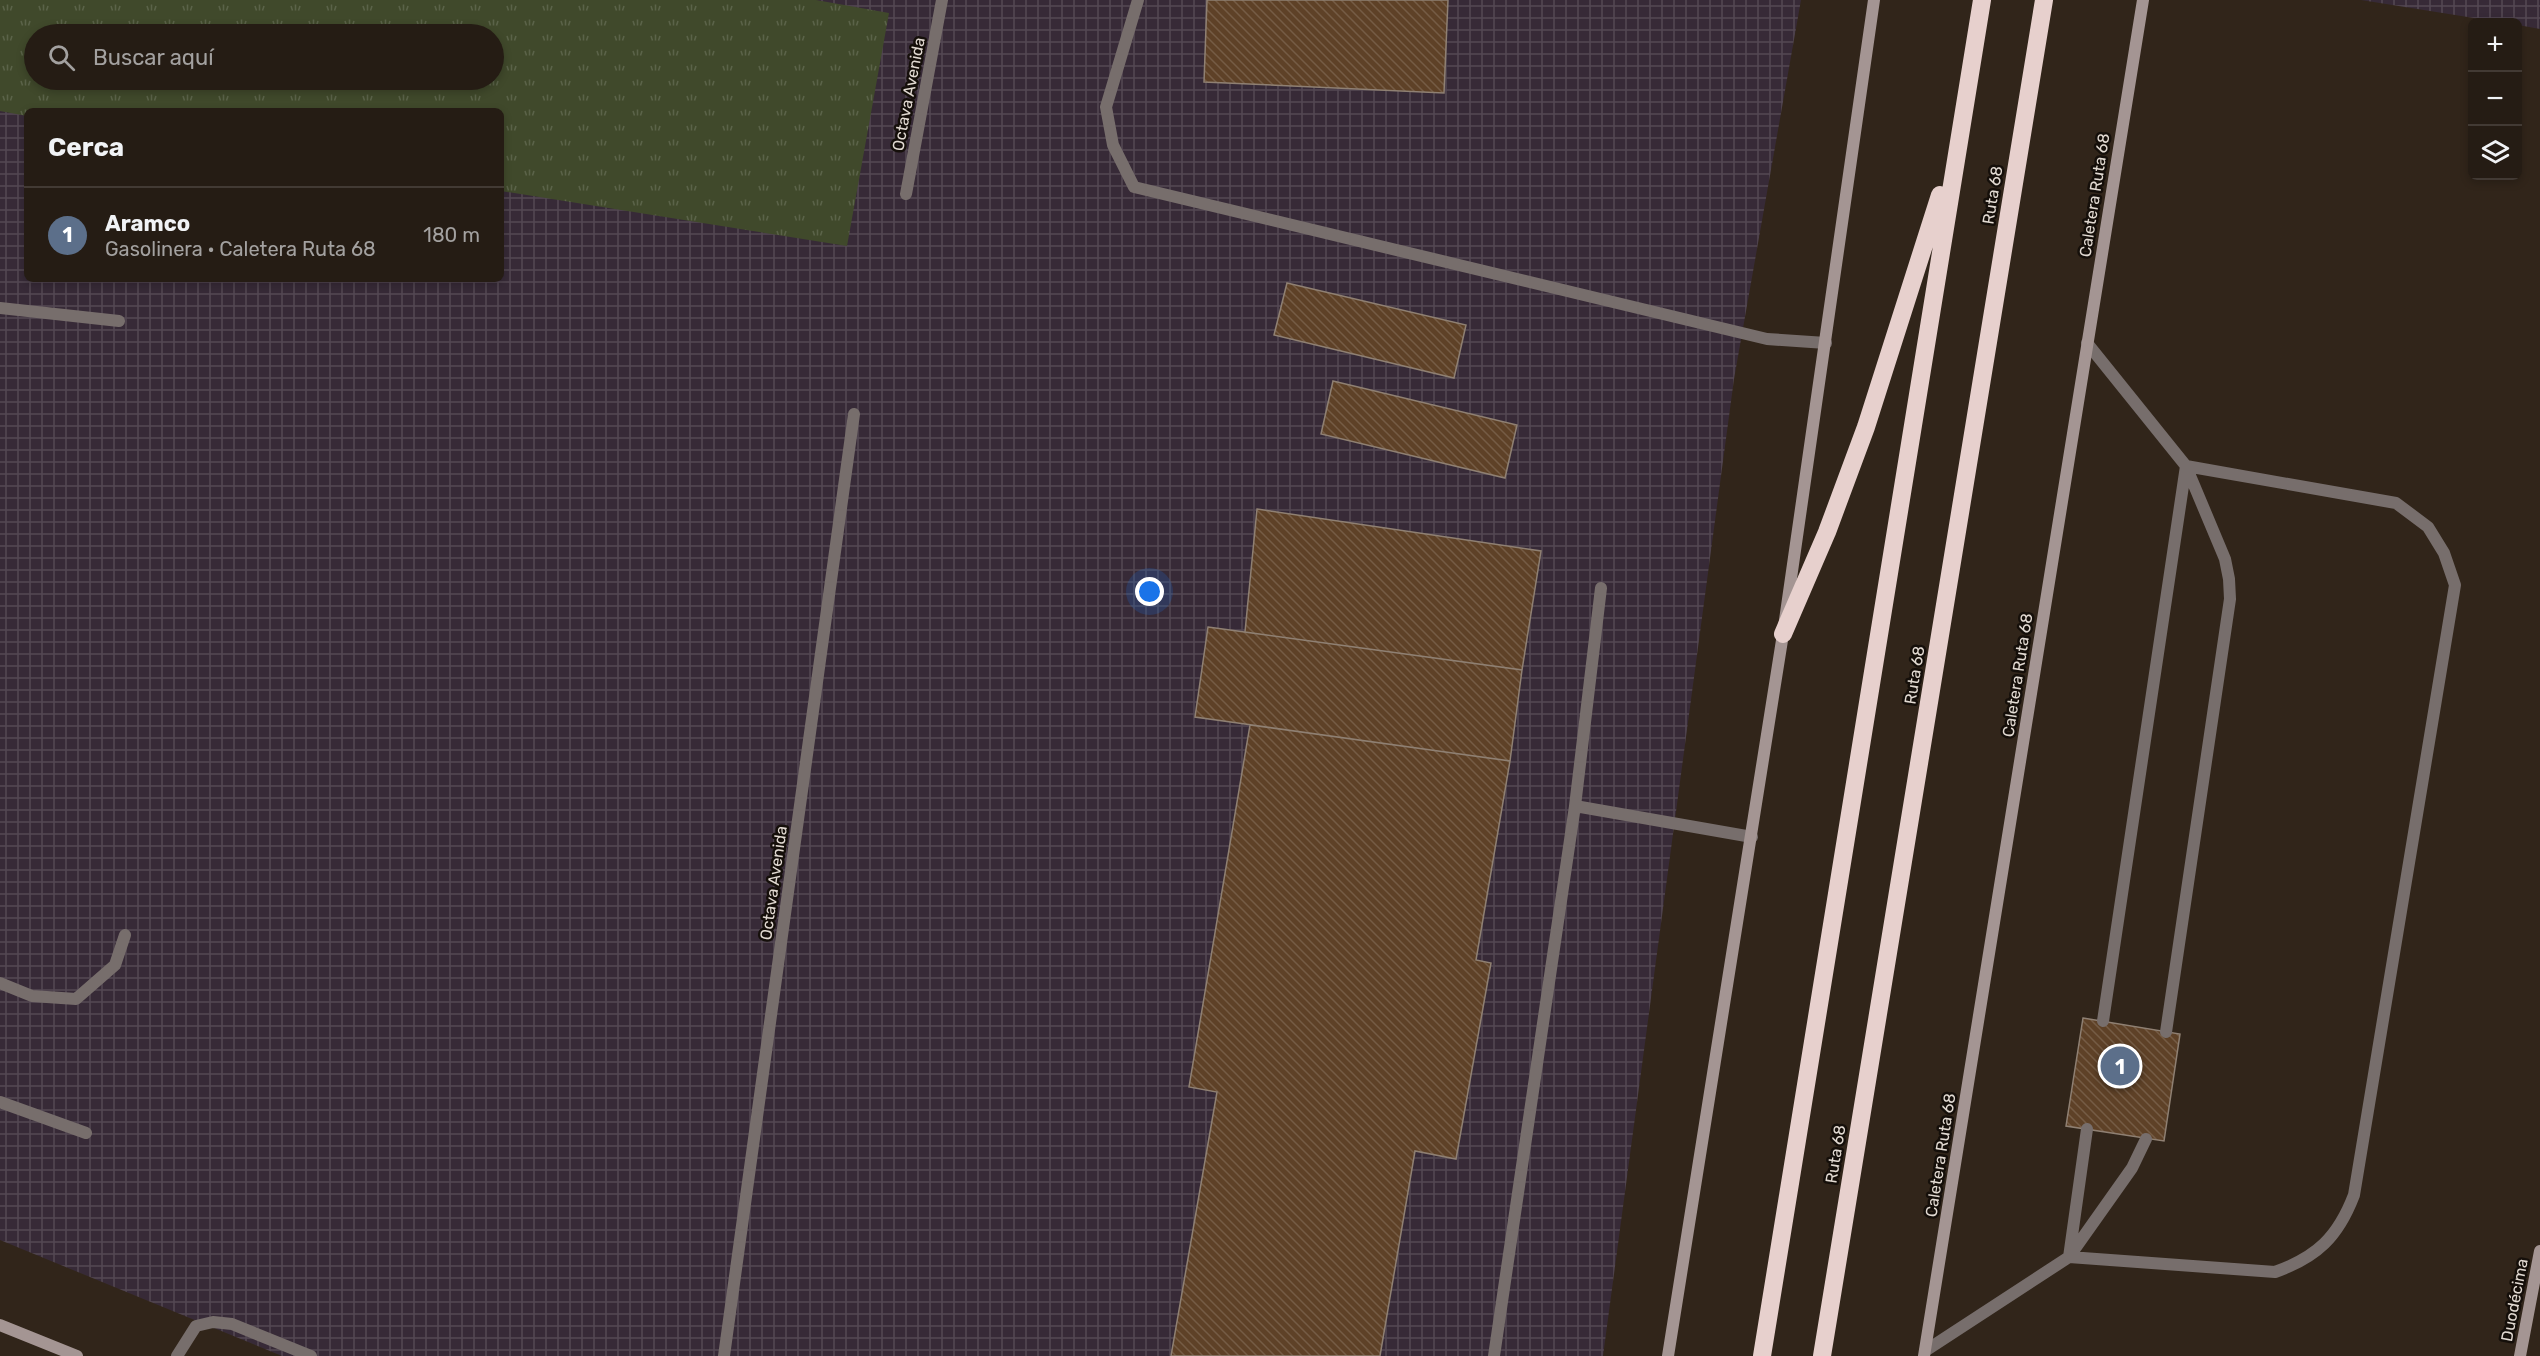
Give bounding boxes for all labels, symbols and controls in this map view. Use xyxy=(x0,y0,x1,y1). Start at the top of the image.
map controls xyxy=(2468,18,2522,180)
button: + xyxy=(2468,18,2522,72)
search box xyxy=(24,24,504,90)
street label: Octava Avenida xyxy=(888,36,929,152)
icon: search xyxy=(45,41,78,74)
text: Buscar aquí xyxy=(93,44,214,71)
button: − xyxy=(2468,72,2522,126)
button: layers xyxy=(2468,126,2522,180)
text: Cerca xyxy=(48,132,124,163)
street label: Caletera Ruta 68 xyxy=(2075,132,2114,258)
street label: Ruta 68 xyxy=(1978,164,2006,226)
text: Aramco xyxy=(105,210,190,237)
text: 1 xyxy=(63,223,72,247)
text: 180 m xyxy=(423,223,480,247)
text: Gasolinera · Caletera Ruta 68 xyxy=(105,237,376,261)
your location xyxy=(1135,577,1164,606)
street label: Caletera Ruta 68 xyxy=(1998,612,2037,738)
street label: Ruta 68 xyxy=(1900,644,1928,706)
street label: Octava Avenida xyxy=(756,825,791,941)
pin: 1 xyxy=(2100,1044,2140,1088)
street label: Caletera Ruta 68 xyxy=(1921,1092,1960,1218)
street label: Ruta 68 xyxy=(1821,1123,1849,1185)
street label: Duodécima xyxy=(2497,1257,2532,1343)

